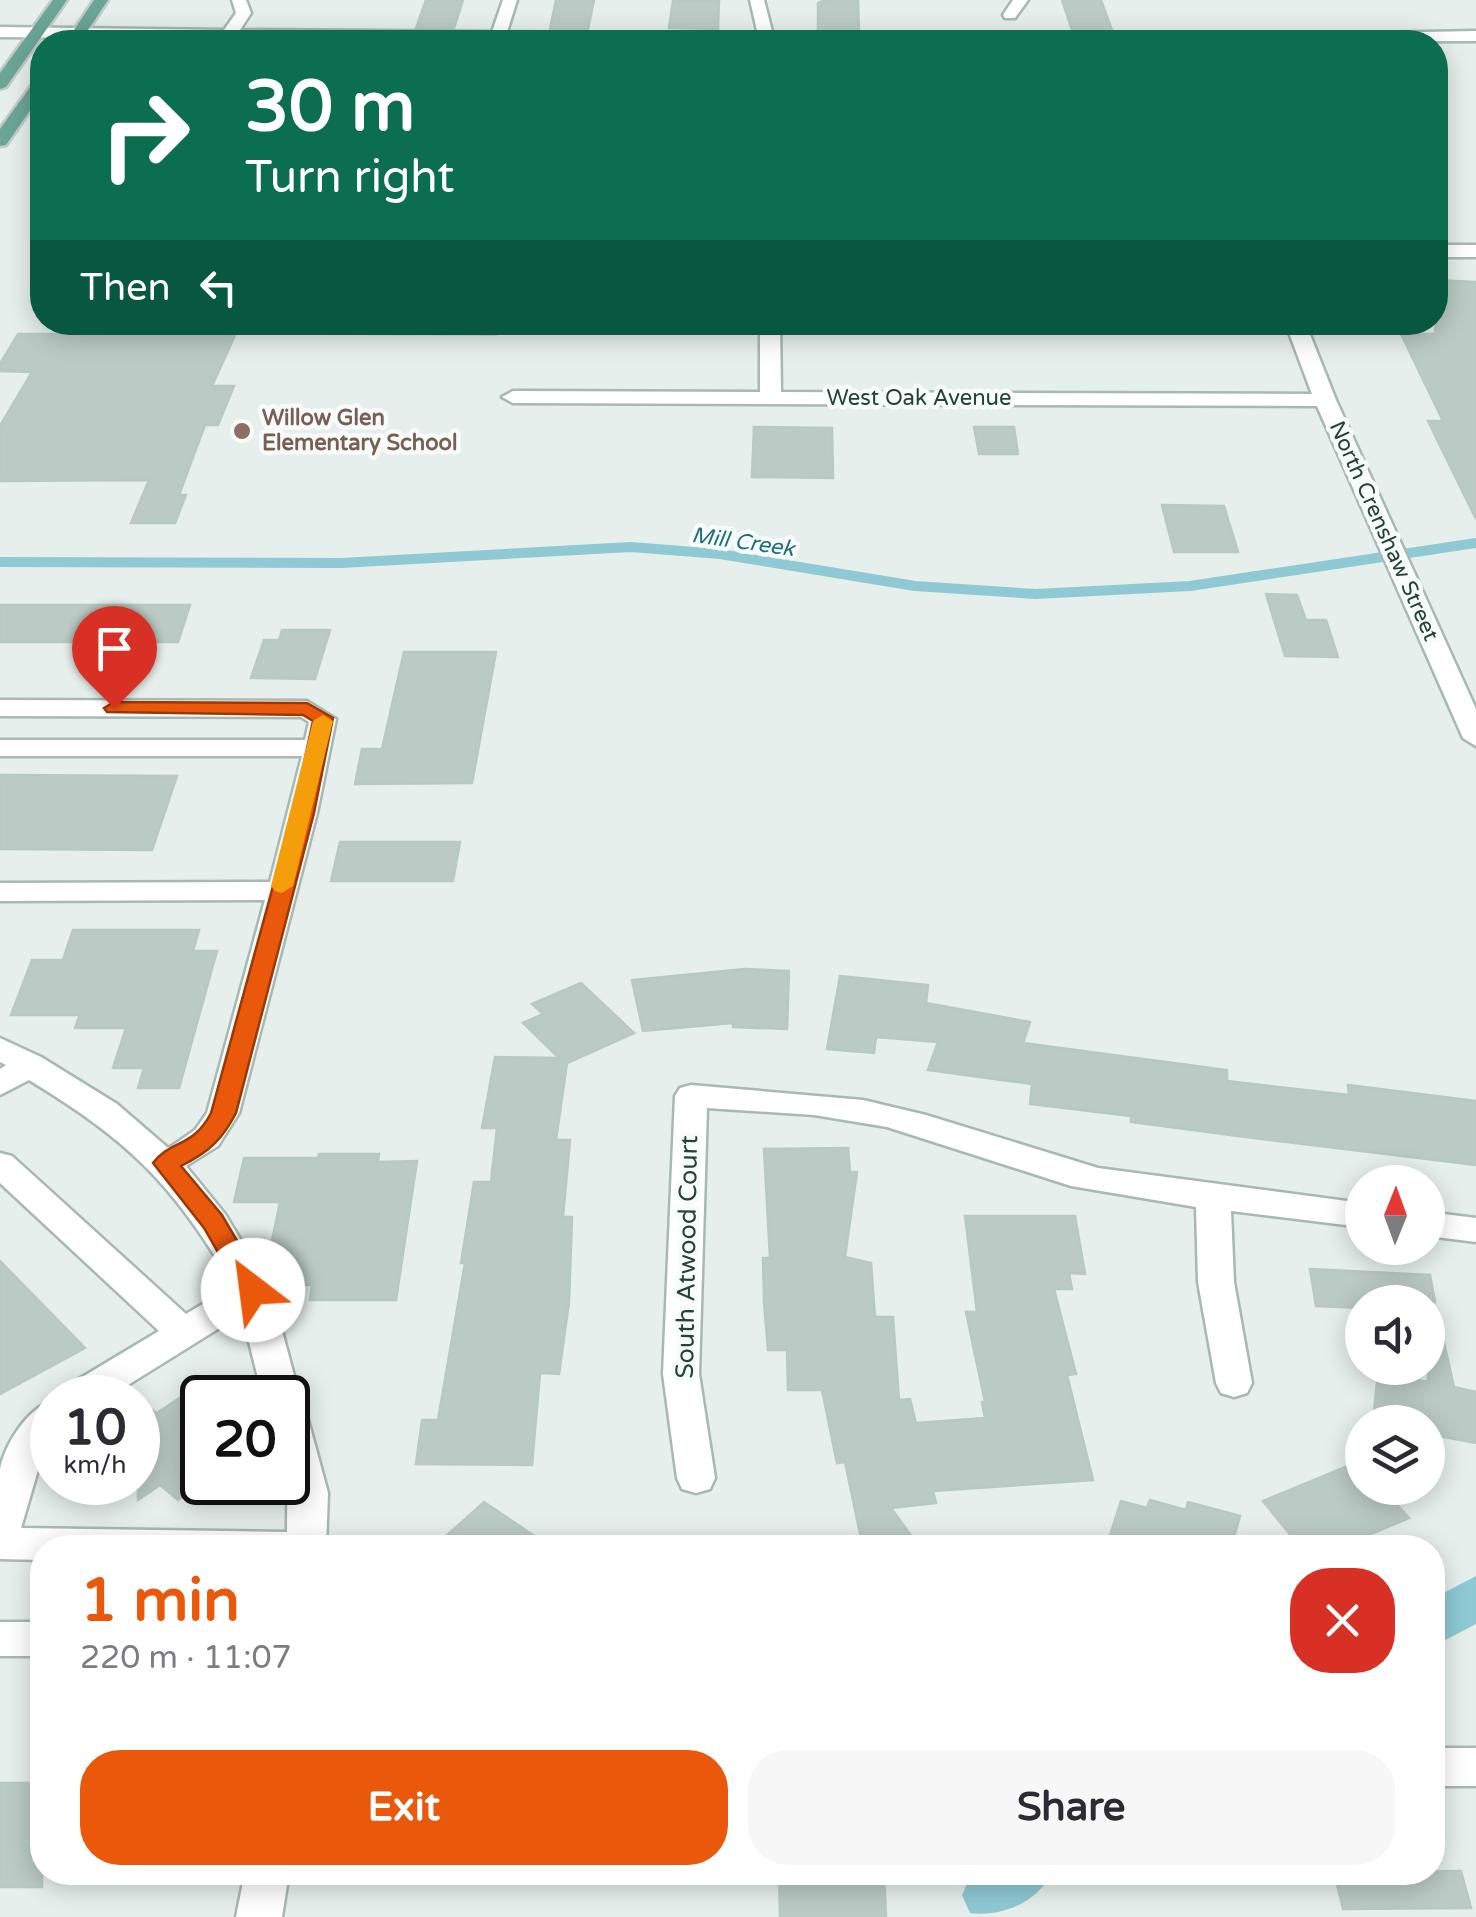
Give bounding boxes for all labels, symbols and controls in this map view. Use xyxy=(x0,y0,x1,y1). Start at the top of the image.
text: 30 m xyxy=(245,66,415,150)
icon: right xyxy=(80,70,210,200)
text: Turn right xyxy=(245,151,454,205)
icon: left xyxy=(191,260,246,315)
text: Then xyxy=(80,265,171,311)
street label: West Oak Avenue xyxy=(827,385,1011,411)
place label: Willow Glen Elementary School xyxy=(262,405,457,456)
street label: North Crenshaw Street xyxy=(1324,417,1444,645)
marker: Willow Glen Elementary School xyxy=(231,420,253,442)
water label: Mill Creek xyxy=(690,522,798,562)
pin xyxy=(72,606,157,709)
icon: arrive xyxy=(87,621,142,676)
street label: South Atwood Court xyxy=(670,1135,704,1379)
north arrow xyxy=(1345,1165,1445,1265)
map controls xyxy=(1345,1165,1445,1505)
position arrow xyxy=(201,1238,305,1342)
button: sound xyxy=(1345,1285,1445,1385)
speed limit sign: 20 xyxy=(180,1375,310,1505)
text: 10 xyxy=(64,1398,126,1458)
button: layers xyxy=(1345,1405,1445,1505)
text: km/h xyxy=(64,1450,126,1480)
text: 1 min xyxy=(80,1565,240,1637)
button: close xyxy=(1290,1568,1395,1673)
text: 220 m · 11:07 xyxy=(80,1639,292,1677)
button: Exit xyxy=(80,1750,728,1865)
button: Share xyxy=(748,1750,1395,1865)

